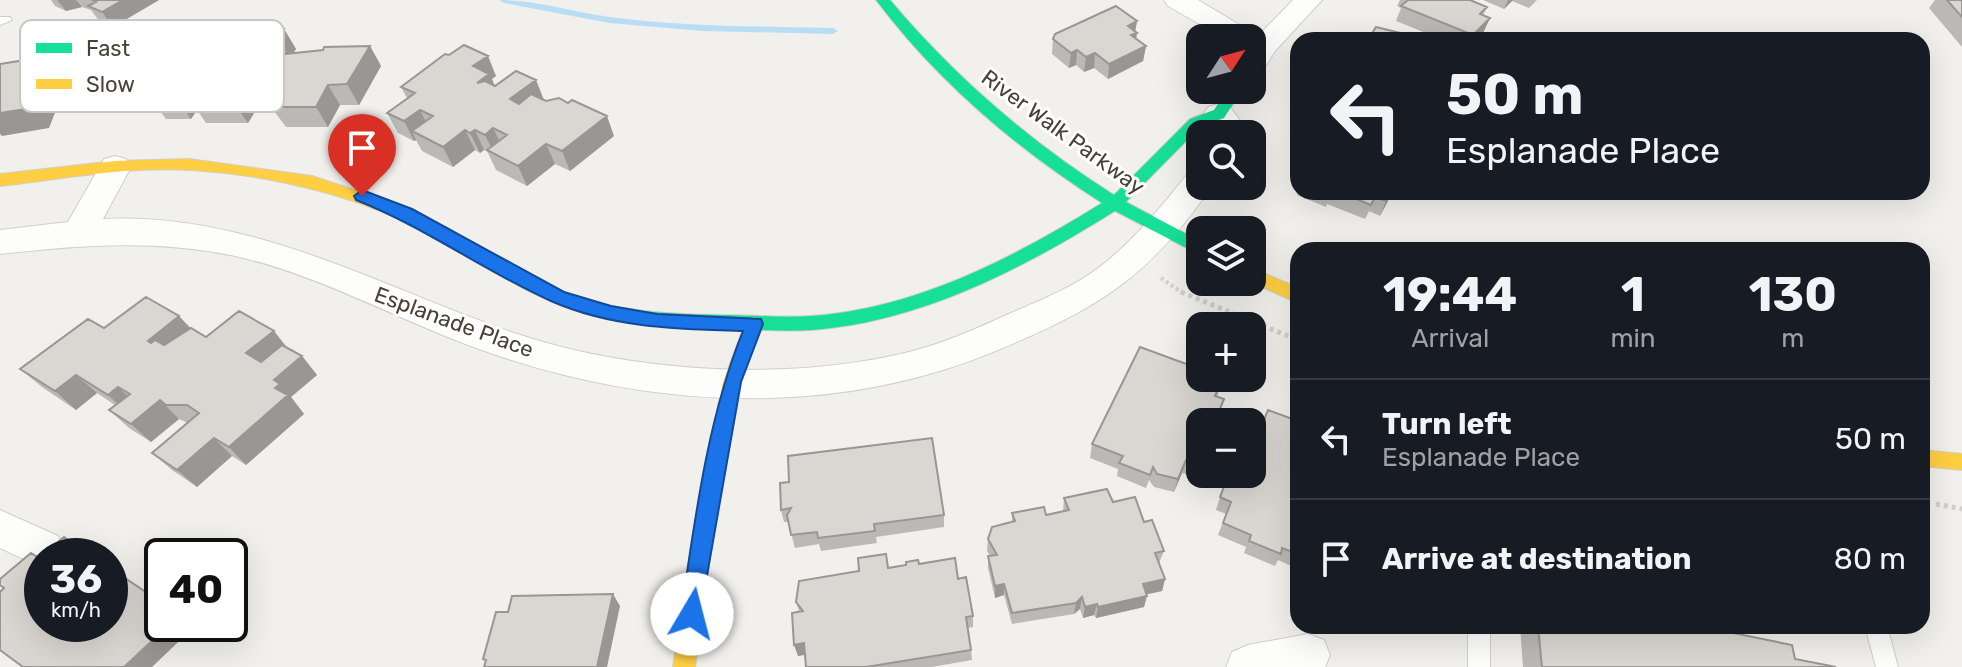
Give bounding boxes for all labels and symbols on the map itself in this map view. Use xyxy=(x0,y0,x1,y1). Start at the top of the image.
legend xyxy=(20,20,284,112)
north arrow xyxy=(1186,24,1266,104)
text: Fast xyxy=(86,35,131,62)
street label: River Walk Parkway xyxy=(976,64,1150,200)
text: Slow xyxy=(86,71,135,98)
pin xyxy=(328,114,396,196)
street label: Esplanade Place xyxy=(371,281,537,363)
speed limit sign: 40 xyxy=(144,538,248,642)
position arrow xyxy=(650,572,734,656)

